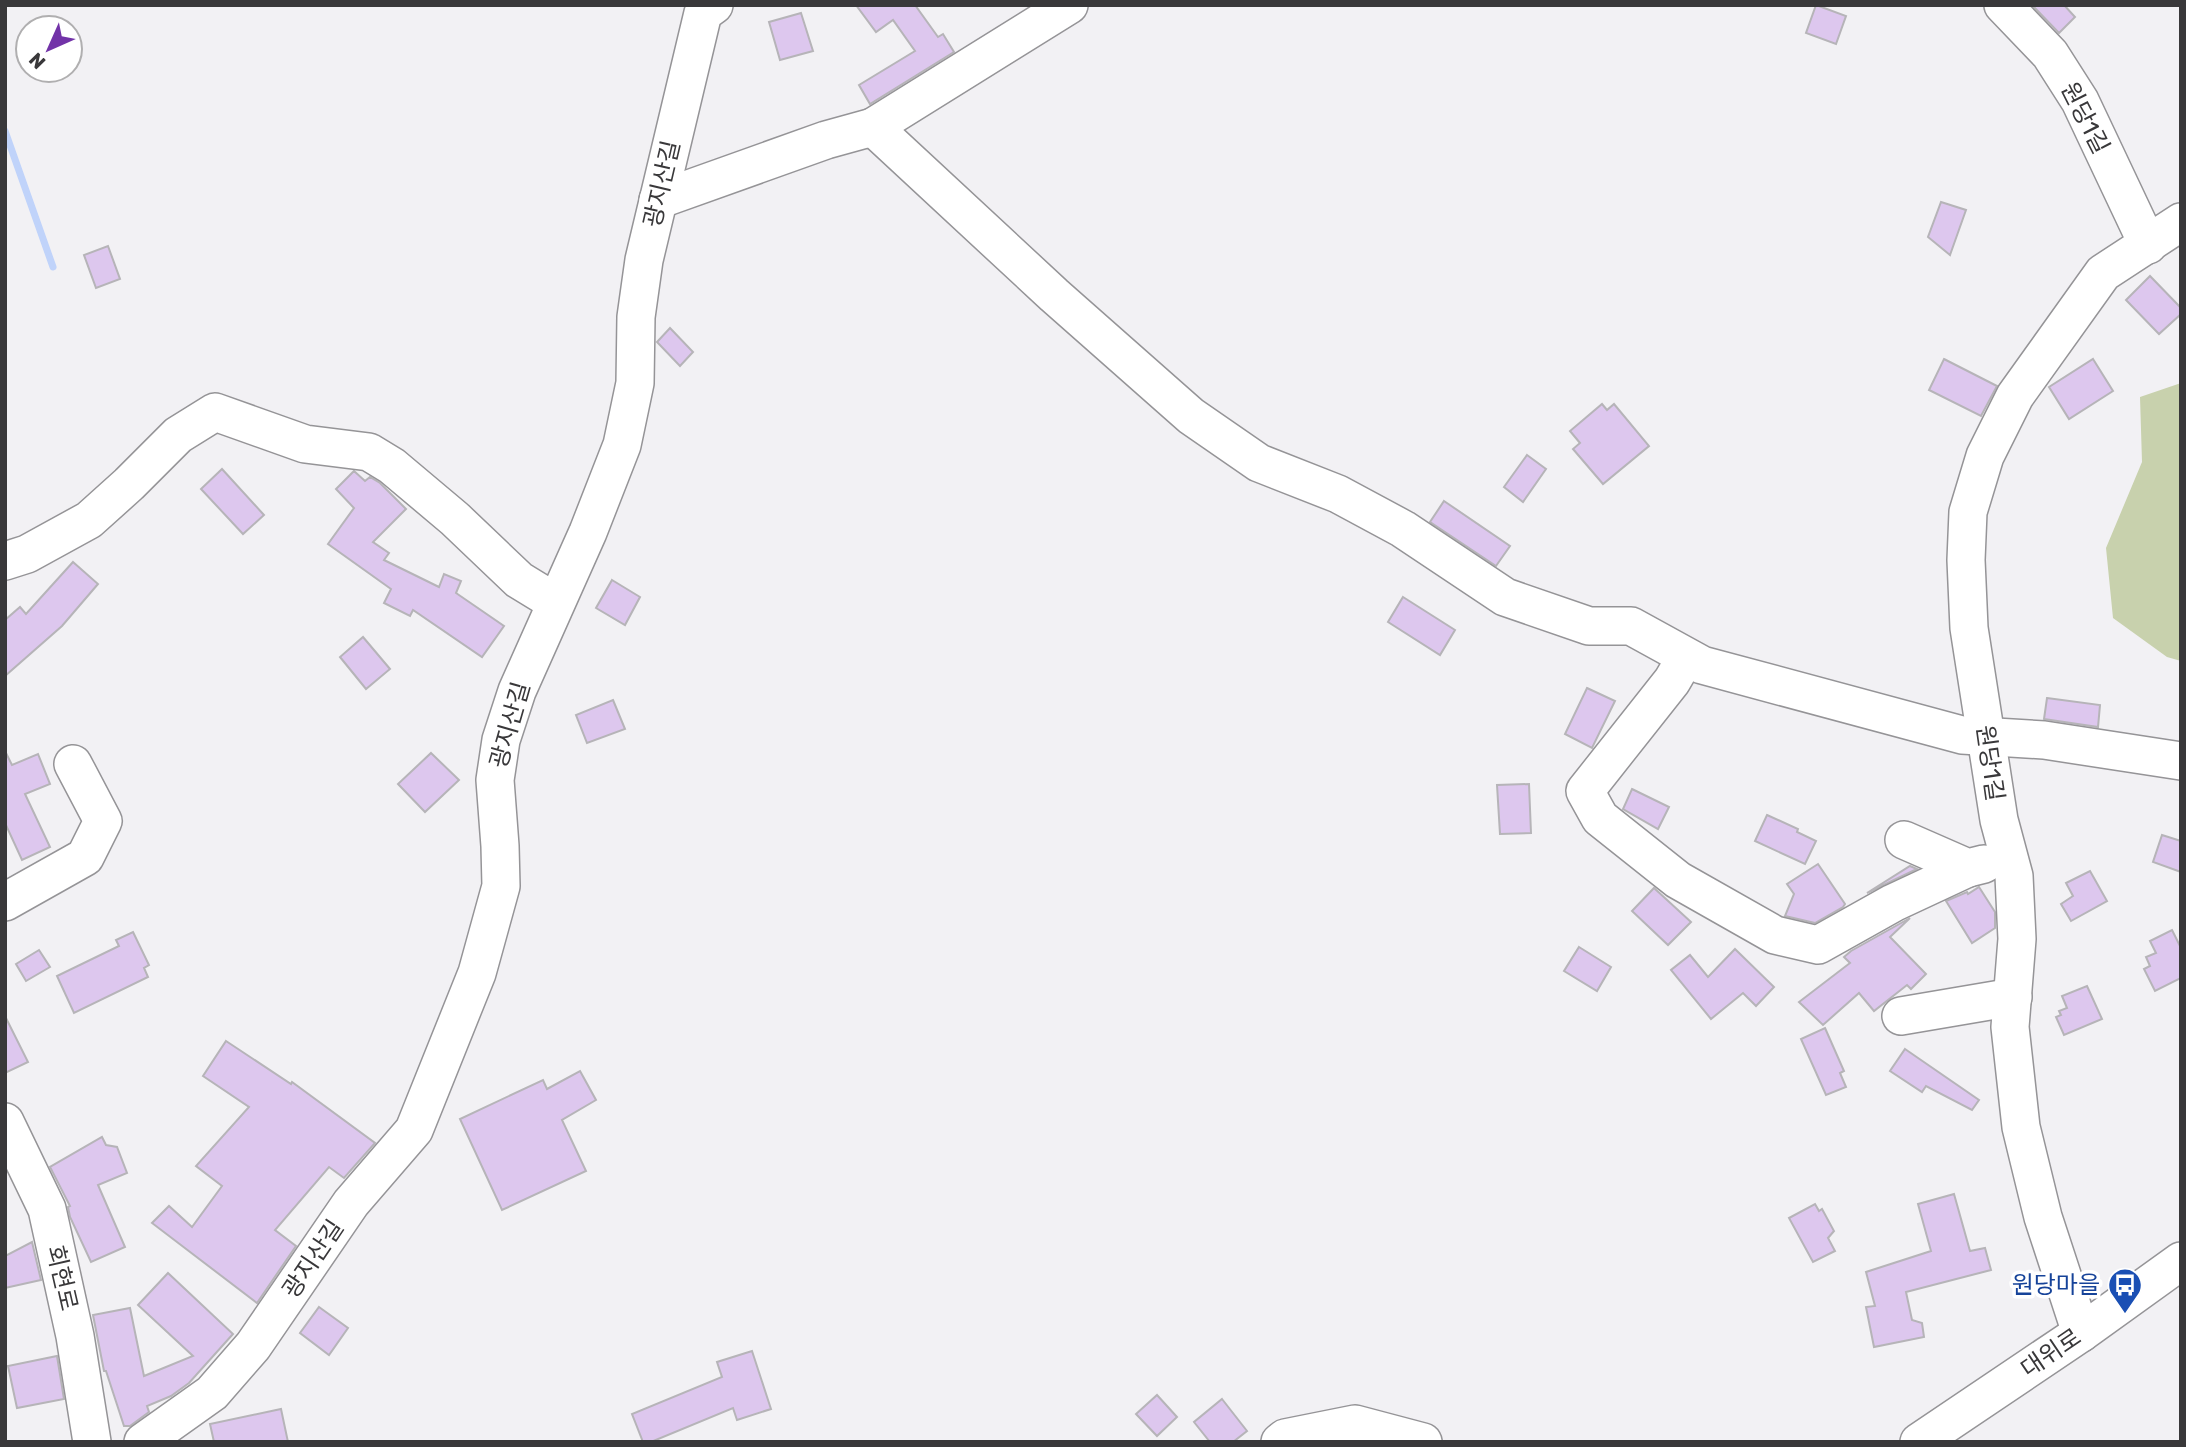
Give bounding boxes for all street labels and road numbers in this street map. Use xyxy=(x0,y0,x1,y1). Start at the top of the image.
street label: 원당1길 xyxy=(2055,78,2115,158)
street label: 광지산길 xyxy=(638,138,686,230)
street label: 광지산길 xyxy=(484,679,536,771)
street label: 원당1길 xyxy=(1971,723,2009,803)
street label: 광지산길 xyxy=(277,1215,349,1303)
street label: 회현로 xyxy=(41,1243,83,1313)
street label: 대위로 xyxy=(2016,1323,2086,1383)

